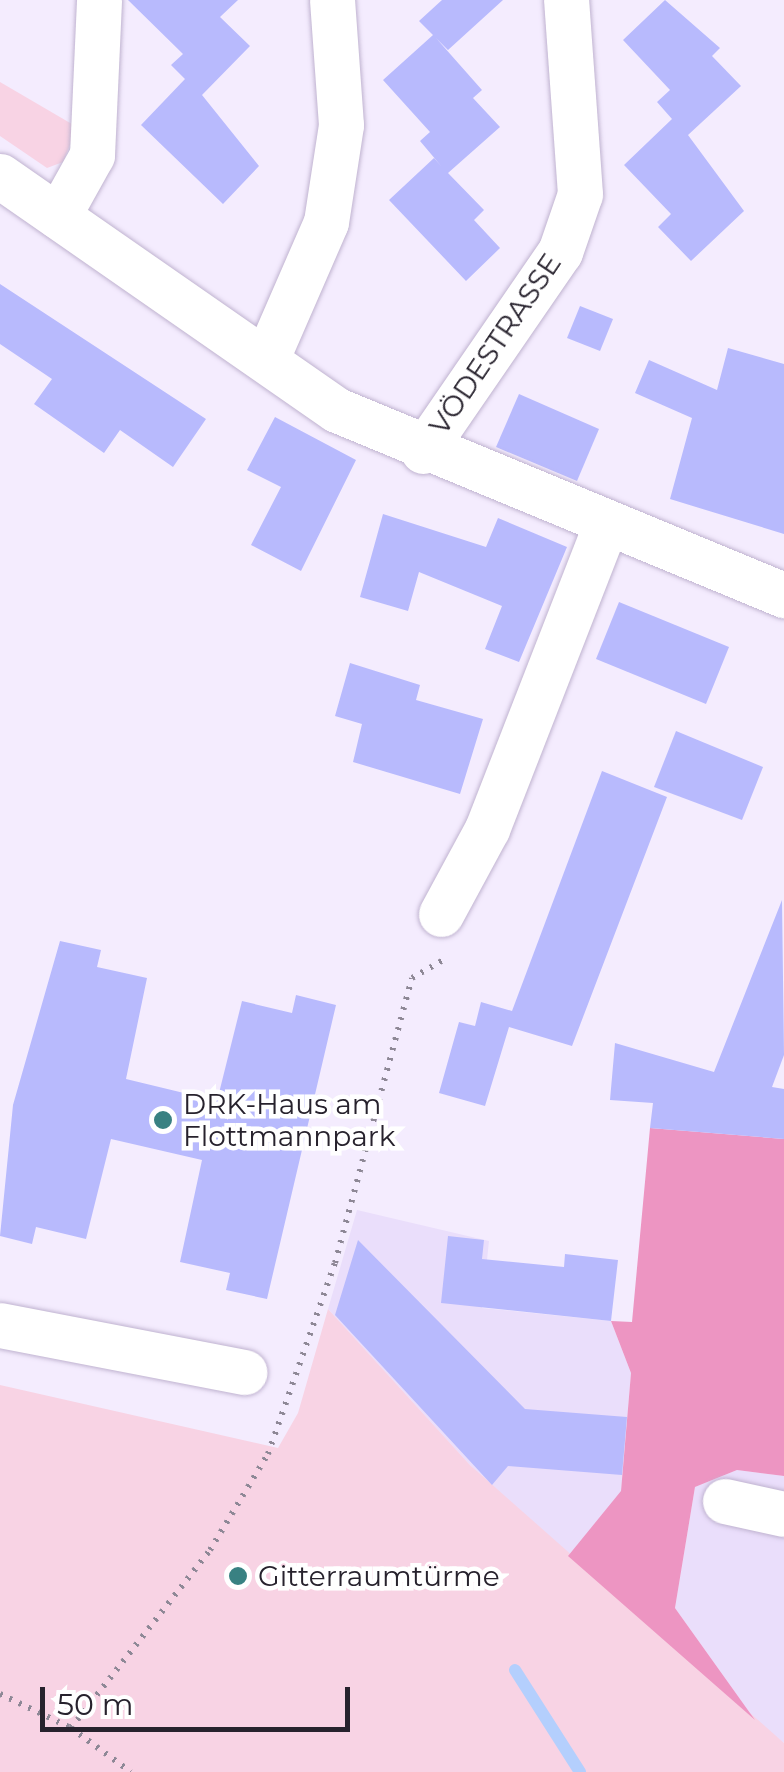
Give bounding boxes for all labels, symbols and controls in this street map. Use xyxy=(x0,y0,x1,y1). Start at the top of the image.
street label: VÖDESTRASSE xyxy=(422,247,568,441)
place label: DRK-Haus am Flottmannpark xyxy=(183,1087,395,1153)
marker: DRK-Haus am Flottmannpark xyxy=(152,1109,174,1131)
place label: Gitterraumtürme xyxy=(258,1559,500,1593)
marker: Gitterraumtürme xyxy=(227,1565,249,1587)
scale bar xyxy=(45,1667,355,1729)
text: 50 m xyxy=(57,1686,134,1723)

